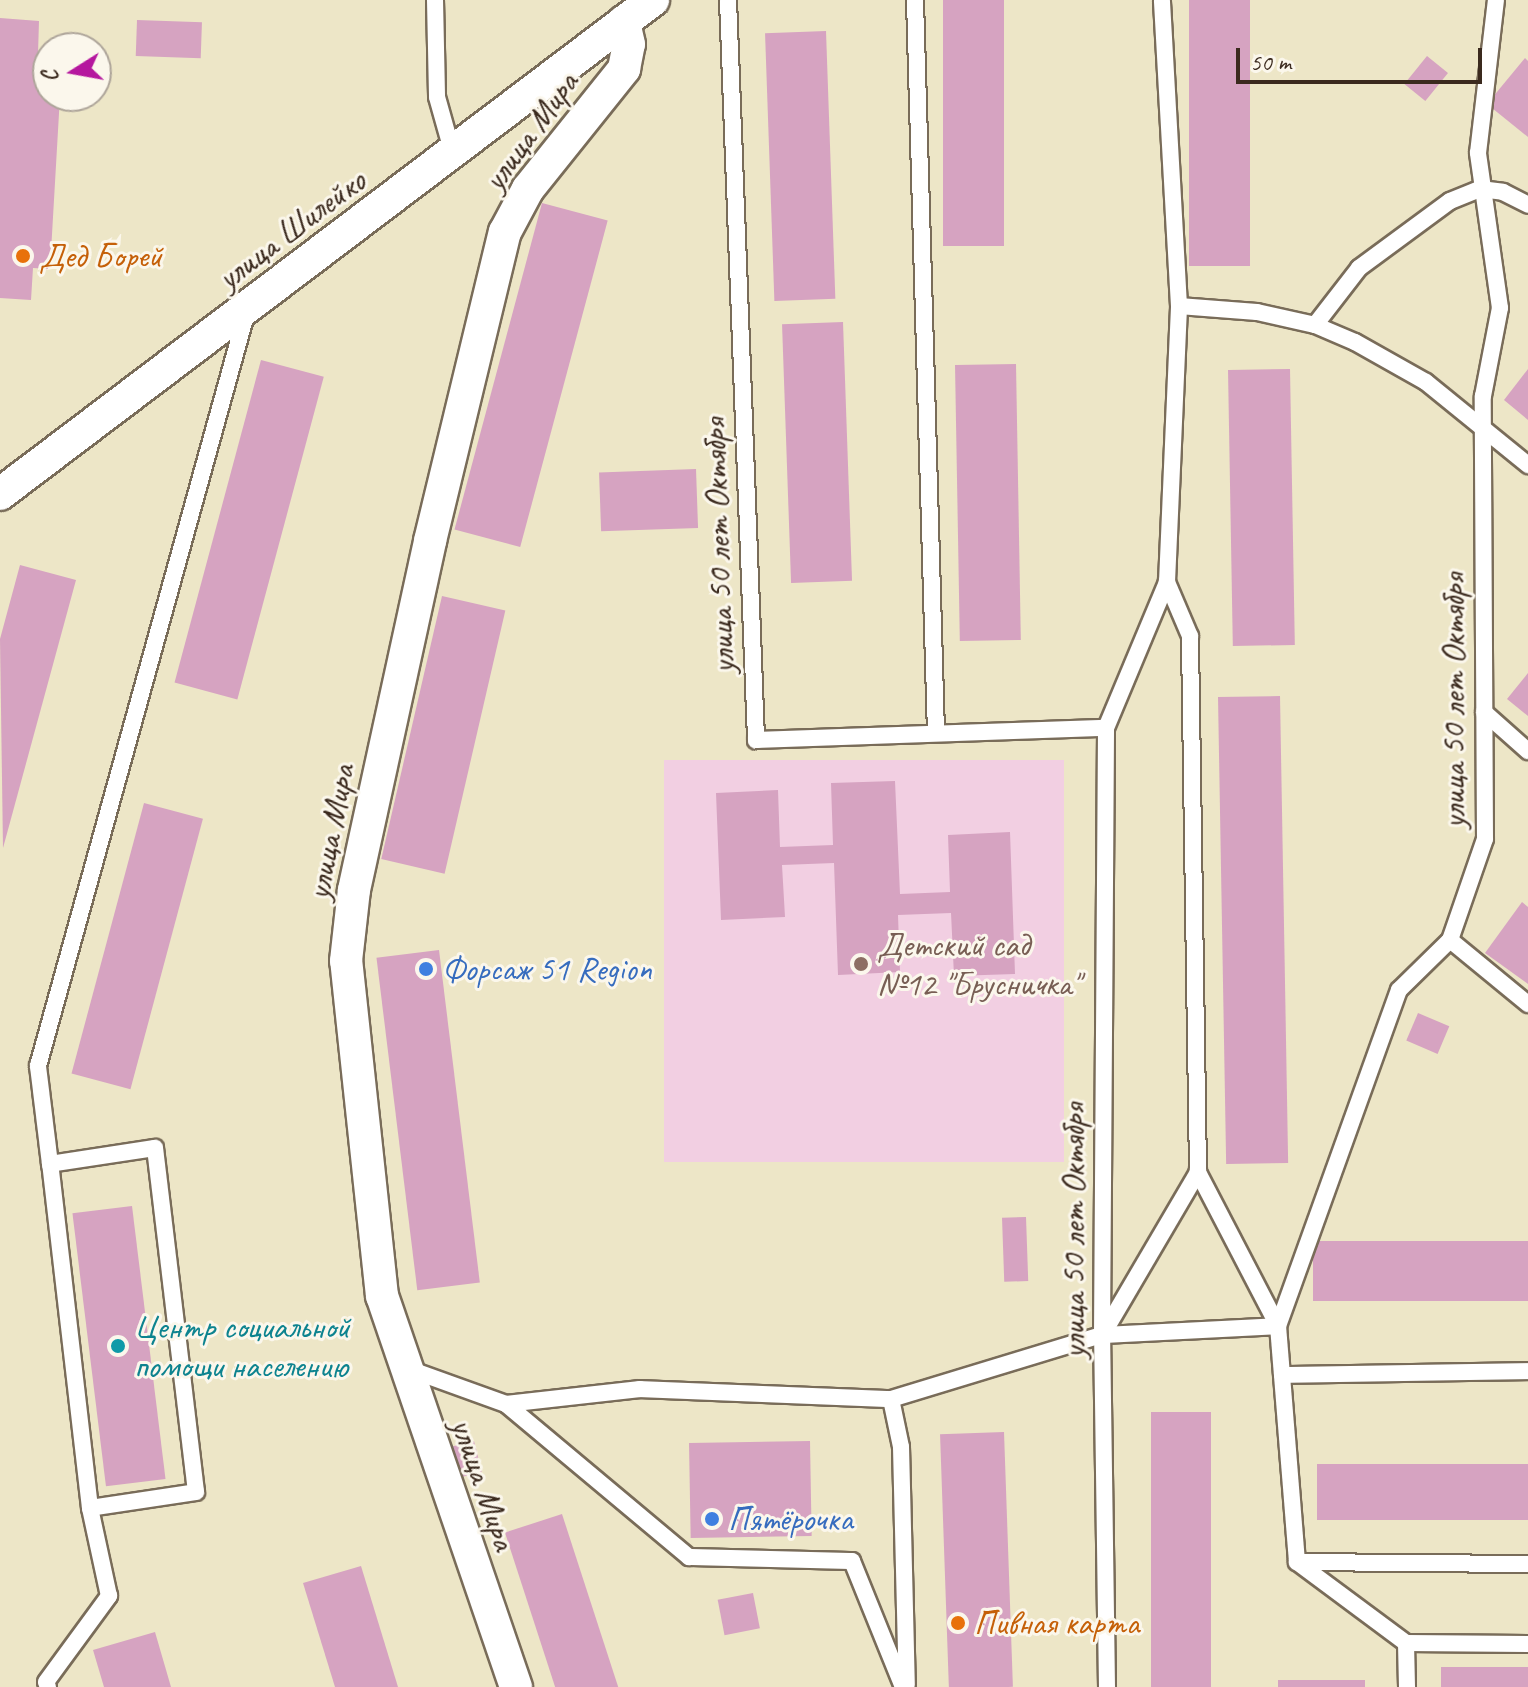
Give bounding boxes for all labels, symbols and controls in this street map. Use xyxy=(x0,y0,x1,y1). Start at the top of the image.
north arrow xyxy=(32,32,112,112)
scale bar xyxy=(1240,32,1486,82)
text: 50 m xyxy=(1250,47,1291,77)
street label: улица Мира xyxy=(473,64,587,198)
text: С xyxy=(36,68,65,84)
street label: улица Шилейко xyxy=(208,160,374,298)
place label: Дед Борей xyxy=(39,236,162,276)
marker: Дед Борей xyxy=(14,247,32,265)
street label: улица 50 лет Октября xyxy=(693,415,743,677)
street label: улица 50 лет Октября xyxy=(1433,571,1473,831)
street label: улица Мира xyxy=(297,761,363,903)
place label: Детский сад №12 "Брусничка" xyxy=(877,924,1079,1004)
place label: Форсаж 51 Region xyxy=(442,949,652,989)
marker: Детский сад №12 "Брусничка" xyxy=(852,955,870,973)
marker: Форсаж 51 Region xyxy=(417,960,435,978)
street label: улица 50 лет Октября xyxy=(1053,1101,1093,1361)
place label: Центр социальной помощи населению xyxy=(134,1306,351,1386)
marker: Центр социальной помощи населению xyxy=(109,1337,127,1355)
street label: улица Мира xyxy=(442,1413,526,1555)
place label: Пятёрочка xyxy=(728,1499,853,1539)
marker: Пятёрочка xyxy=(703,1510,721,1528)
place label: Пивная карта xyxy=(974,1603,1137,1643)
marker: Пивная карта xyxy=(949,1614,967,1632)

